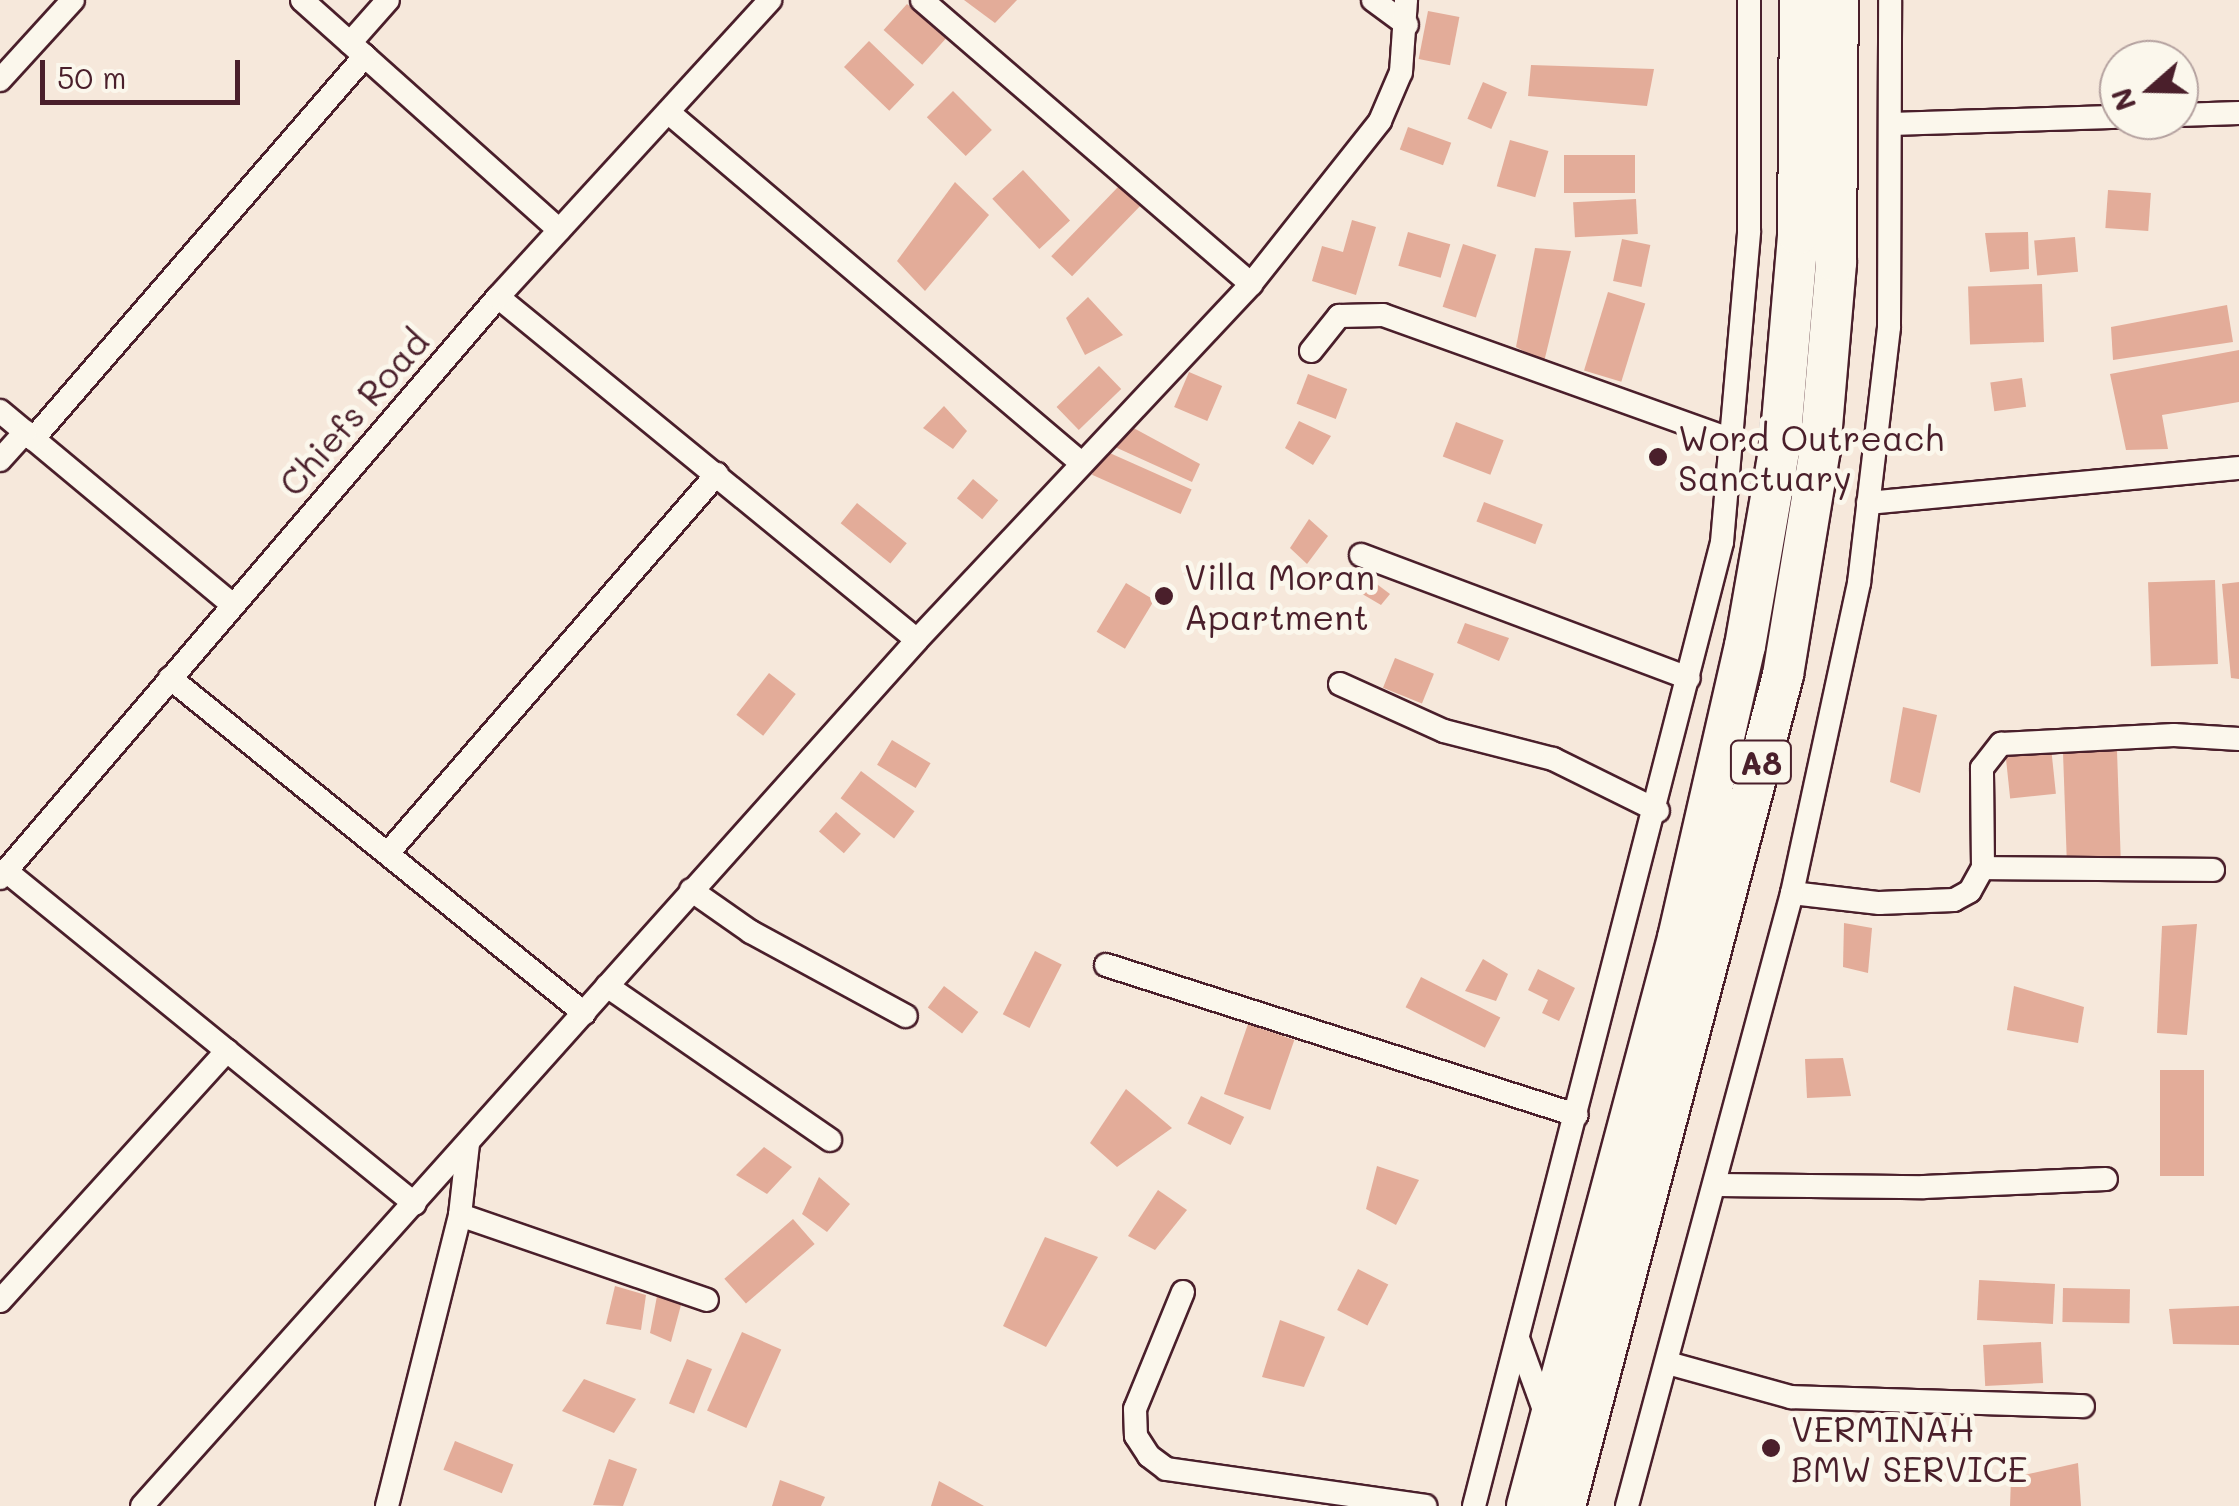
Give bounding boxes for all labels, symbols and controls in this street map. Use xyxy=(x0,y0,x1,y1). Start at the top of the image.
scale bar xyxy=(45,40,245,102)
north arrow xyxy=(2099,40,2199,140)
text: 50 m xyxy=(57,57,127,97)
text: N xyxy=(2102,83,2143,116)
street label: Chiefs Road xyxy=(270,320,436,504)
place label: Word Outreach Sanctuary xyxy=(1678,416,1944,498)
marker: Word Outreach Sanctuary xyxy=(1647,446,1669,468)
place label: Villa Moran Apartment xyxy=(1184,555,1375,637)
marker: Villa Moran Apartment xyxy=(1153,585,1175,607)
road number: A8 xyxy=(1728,735,1794,789)
place label: VERMINAH BMW SERVICE xyxy=(1791,1407,2028,1489)
marker: VERMINAH BMW SERVICE xyxy=(1760,1437,1782,1459)

